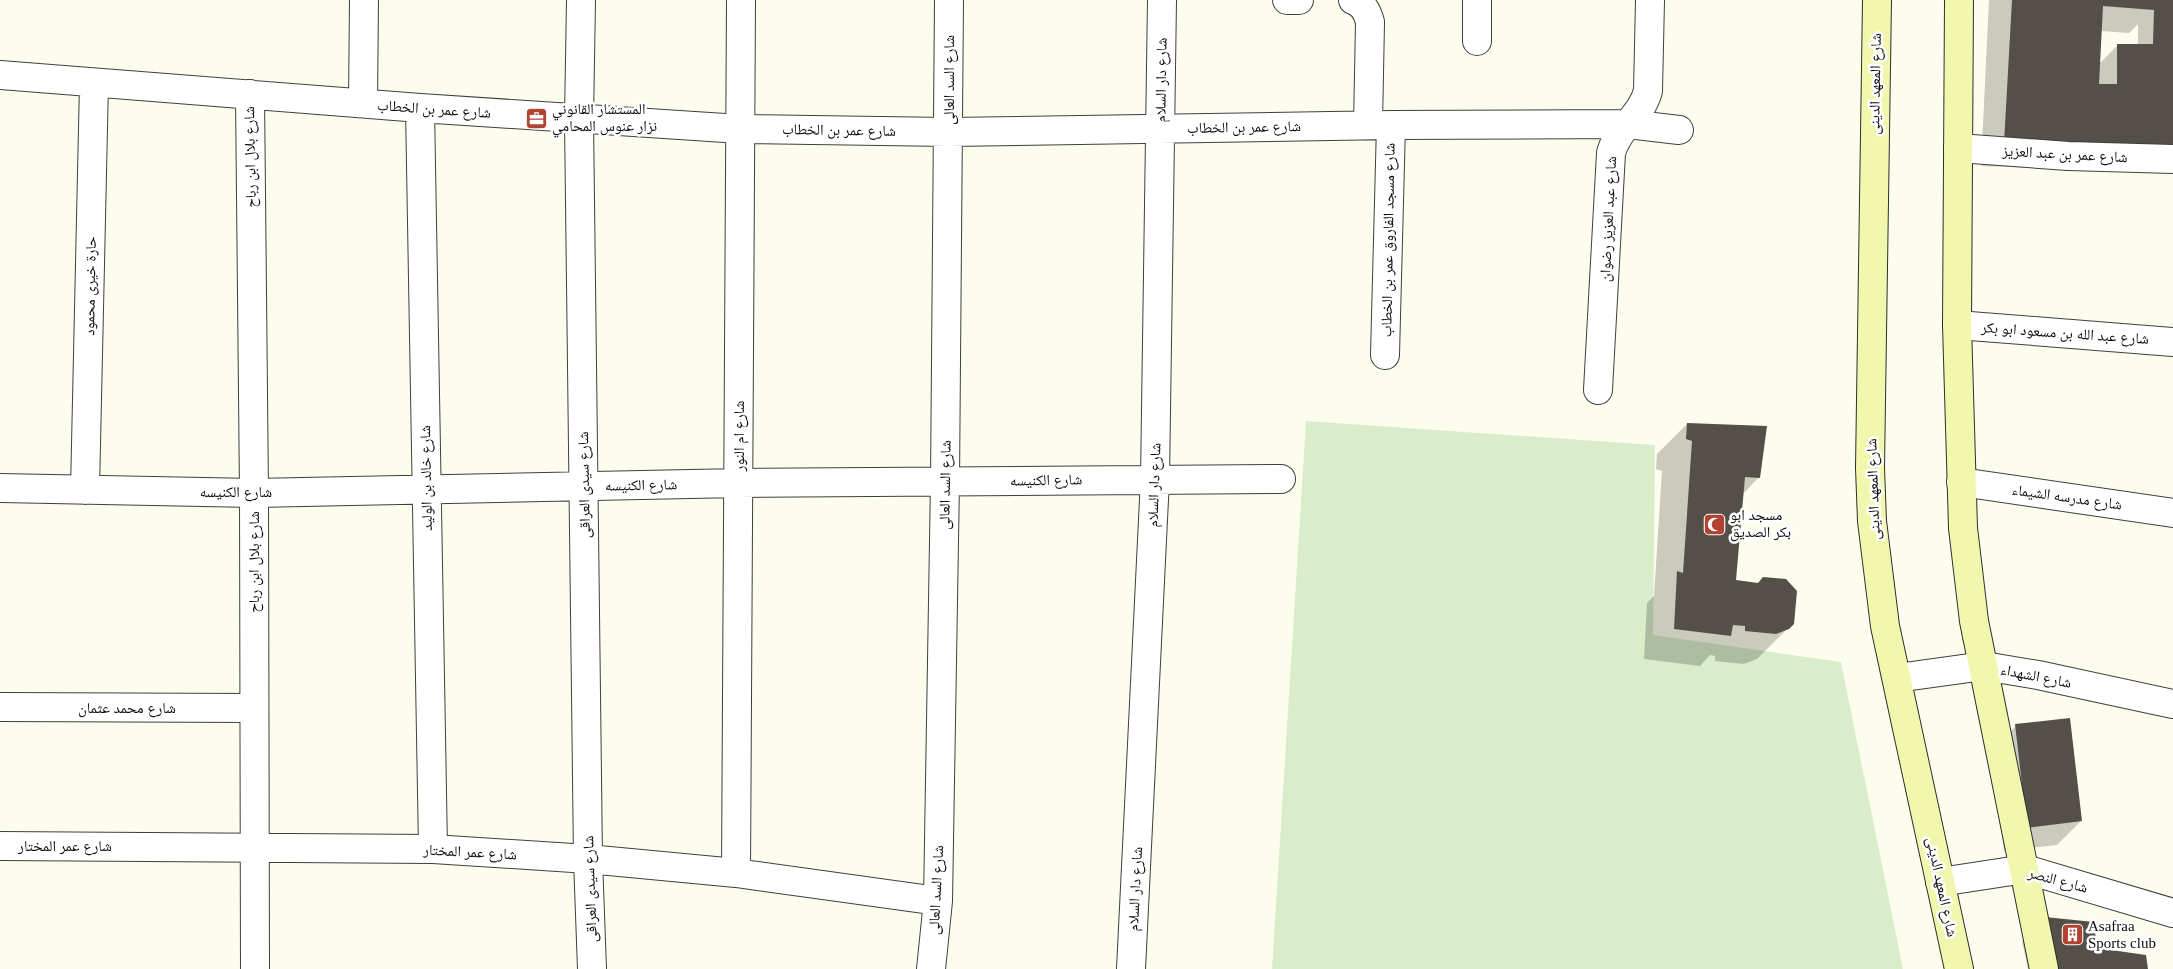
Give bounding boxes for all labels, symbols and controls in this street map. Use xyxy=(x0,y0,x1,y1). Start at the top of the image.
street label: شارع المعهد الدينى xyxy=(1866,33,1886,135)
street label: شارع السد العالى xyxy=(941,35,959,125)
street label: شارع دار السلام xyxy=(1152,37,1172,123)
street label: شارع عمر بن الخطاب xyxy=(376,97,492,123)
place label: المستشار القانوني نزار عنوس المحامي xyxy=(552,101,657,138)
street label: شارع بلال ابن رباح xyxy=(241,106,261,208)
office icon: المستشار القانوني نزار عنوس المحامي xyxy=(524,106,548,130)
street label: شارع عمر بن الخطاب xyxy=(1187,118,1301,138)
street label: شارع عمر بن الخطاب xyxy=(782,121,896,141)
street label: شارع مسجد الفاروق عمر بن الخطاب xyxy=(1378,143,1400,337)
street label: شارع عمر بن عبد العزيز xyxy=(2001,143,2128,167)
street label: شارع عبد العزيز رضوان xyxy=(1597,156,1621,282)
street label: حارة خيرى محمود xyxy=(81,236,101,336)
street label: شارع عبد الله بن مسعود ابو بكر xyxy=(1979,319,2150,349)
street label: شارع ام النور xyxy=(731,400,749,472)
street label: شارع خالد بن الوليد xyxy=(417,425,437,531)
street label: شارع سيدى العراقى xyxy=(575,431,595,539)
street label: شارع المعهد الدينى xyxy=(1863,438,1885,540)
street label: شارع السد العالى xyxy=(936,440,956,530)
street label: شارع دار السلام xyxy=(1145,442,1165,528)
street label: شارع الكنيسه xyxy=(1010,471,1083,491)
street label: شارع الكنيسه xyxy=(605,476,678,496)
street label: شارع مدرسه الشيماء xyxy=(2011,481,2123,515)
street label: شارع الكنيسه xyxy=(200,484,272,502)
place label: مسجد ابو بكر الصديق xyxy=(1730,507,1791,542)
street label: شارع بلال ابن رباح xyxy=(246,511,264,613)
mosque icon: مسجد ابو بكر الصديق xyxy=(1702,512,1726,536)
street label: شارع الشهداء xyxy=(1999,661,2073,693)
street label: شارع محمد عثمان xyxy=(78,700,176,718)
street label: شارع سيدى العراقى xyxy=(580,835,602,943)
street label: شارع المعهد الدينى xyxy=(1922,836,1960,939)
street label: شارع عمر المختار xyxy=(17,838,112,856)
street label: شارع عمر المختار xyxy=(422,842,517,864)
street label: شارع السد العالى xyxy=(926,844,948,935)
street label: شارع دار السلام xyxy=(1125,846,1147,932)
street label: شارع النصر xyxy=(2025,864,2090,898)
place label: Asafraa Sports club xyxy=(2088,918,2156,951)
building icon: Asafraa Sports club xyxy=(2060,923,2084,947)

